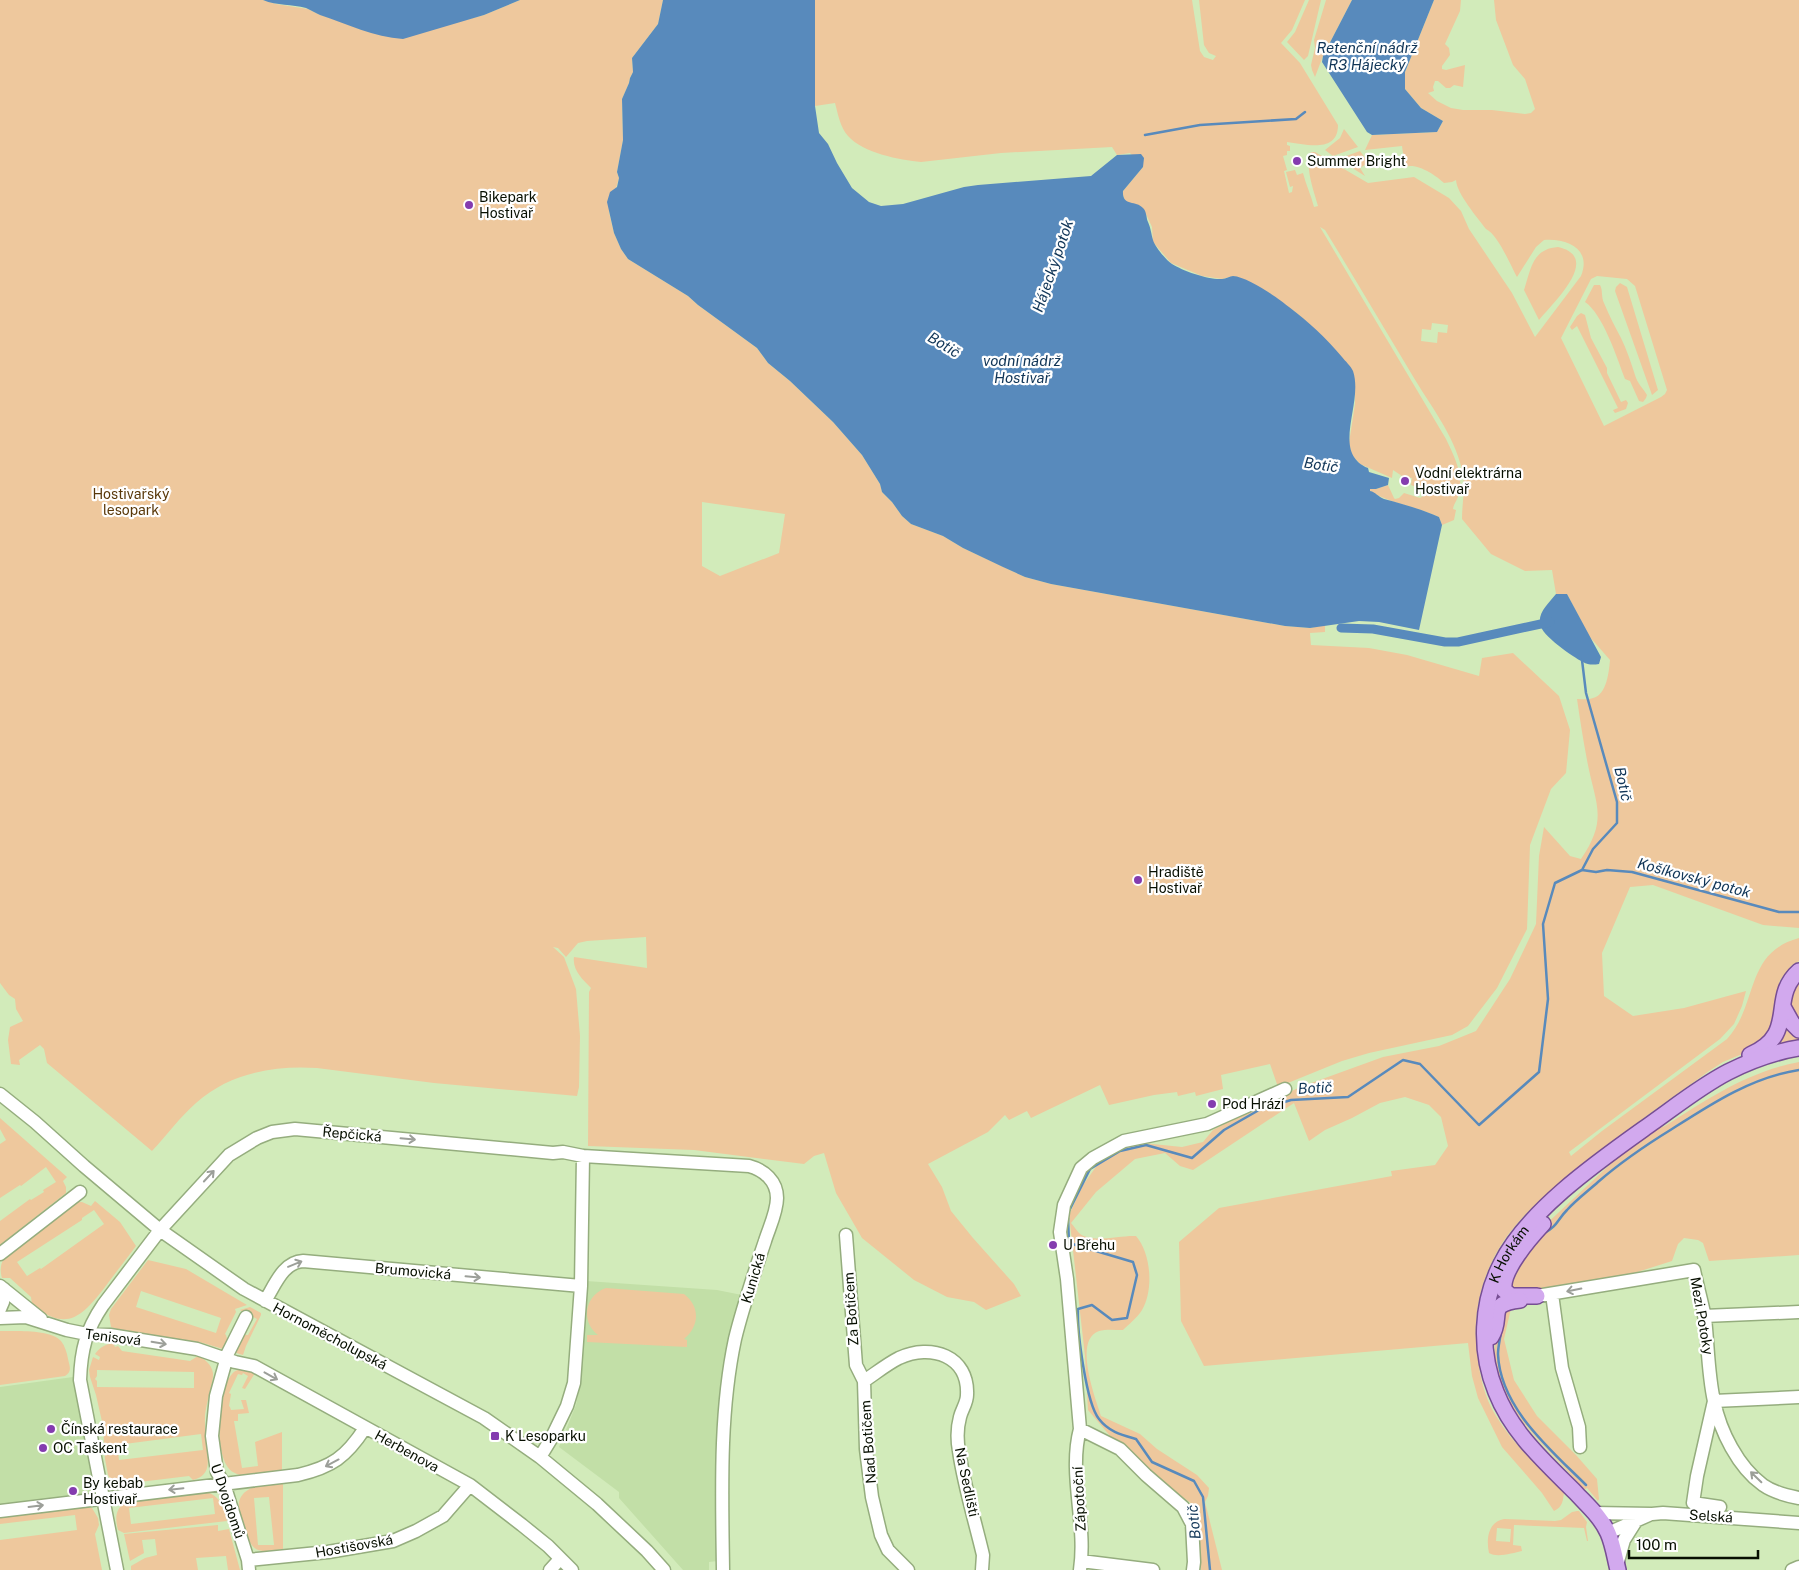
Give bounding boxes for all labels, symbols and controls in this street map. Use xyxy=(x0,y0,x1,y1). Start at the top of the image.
water label: Retenční nádrž R3 Hájecký xyxy=(1316,39,1418,73)
place label: Summer Bright xyxy=(1307,153,1406,169)
marker: Summer Bright xyxy=(1291,155,1303,167)
place label: Bikepark Hostivař xyxy=(479,189,537,221)
marker: Bikepark Hostivař xyxy=(463,199,475,211)
water label: Hájecký potok xyxy=(1029,216,1077,314)
water label: Botič xyxy=(925,328,964,361)
water label: vodní nádrž Hostivař xyxy=(983,352,1062,386)
water label: Botič xyxy=(1303,454,1340,475)
place label: Vodní elektrárna Hostivař xyxy=(1415,465,1522,497)
marker: Vodní elektrárna Hostivař xyxy=(1399,475,1411,487)
park label: Hostivařský lesopark xyxy=(92,486,170,518)
water label: Botič xyxy=(1611,765,1636,803)
water label: Košíkovský potok xyxy=(1636,854,1753,901)
place label: Hradiště Hostivař xyxy=(1148,864,1204,896)
marker: Hradiště Hostivař xyxy=(1132,874,1144,886)
water label: Botič xyxy=(1297,1078,1333,1097)
place label: Pod Hrází xyxy=(1222,1096,1285,1112)
marker: Pod Hrází xyxy=(1206,1098,1218,1110)
street label: Řepčická xyxy=(322,1122,382,1145)
one-way arrow xyxy=(399,1135,415,1144)
one-way arrow xyxy=(203,1170,215,1183)
street label: K Horkám xyxy=(1486,1222,1532,1285)
place label: U Břehu xyxy=(1063,1237,1115,1253)
marker: U Břehu xyxy=(1047,1239,1059,1251)
street label: Kunická xyxy=(738,1251,768,1305)
one-way arrow xyxy=(287,1259,302,1268)
street label: Brumovická xyxy=(374,1260,452,1282)
one-way arrow xyxy=(465,1272,481,1281)
street label: Za Botičem xyxy=(840,1272,862,1346)
street label: Mezi Potoky xyxy=(1687,1276,1717,1357)
one-way arrow xyxy=(1567,1286,1583,1295)
street label: Hornoměcholupská xyxy=(270,1299,390,1373)
street label: Tenisová xyxy=(84,1326,142,1348)
one-way arrow xyxy=(151,1338,167,1348)
one-way arrow xyxy=(264,1371,279,1381)
street label: Nad Botičem xyxy=(857,1400,879,1484)
place label: Čínská restaurace xyxy=(61,1420,178,1437)
marker: Čínská restaurace xyxy=(45,1423,57,1435)
street label: Herbenova xyxy=(372,1427,442,1475)
place label: K Lesoparku xyxy=(505,1428,586,1444)
marker: K Lesoparku xyxy=(489,1430,501,1442)
place label: OC Taškent xyxy=(53,1440,127,1456)
marker: OC Taškent xyxy=(37,1442,49,1454)
street label: Na Sedlišti xyxy=(952,1446,982,1518)
one-way arrow xyxy=(325,1459,340,1468)
street label: U Dvojdomů xyxy=(208,1462,248,1540)
street label: Zápotoční xyxy=(1069,1466,1089,1532)
one-way arrow xyxy=(1750,1472,1762,1484)
place label: By kebab Hostivař xyxy=(83,1475,143,1507)
one-way arrow xyxy=(168,1484,184,1494)
marker: By kebab Hostivař xyxy=(67,1485,79,1497)
one-way arrow xyxy=(28,1501,44,1511)
water label: Botič xyxy=(1183,1504,1204,1540)
street label: Selská xyxy=(1689,1506,1733,1526)
scale bar xyxy=(1629,1528,1758,1560)
street label: Hostišovská xyxy=(314,1531,394,1561)
text: 100 m xyxy=(1636,1536,1677,1553)

